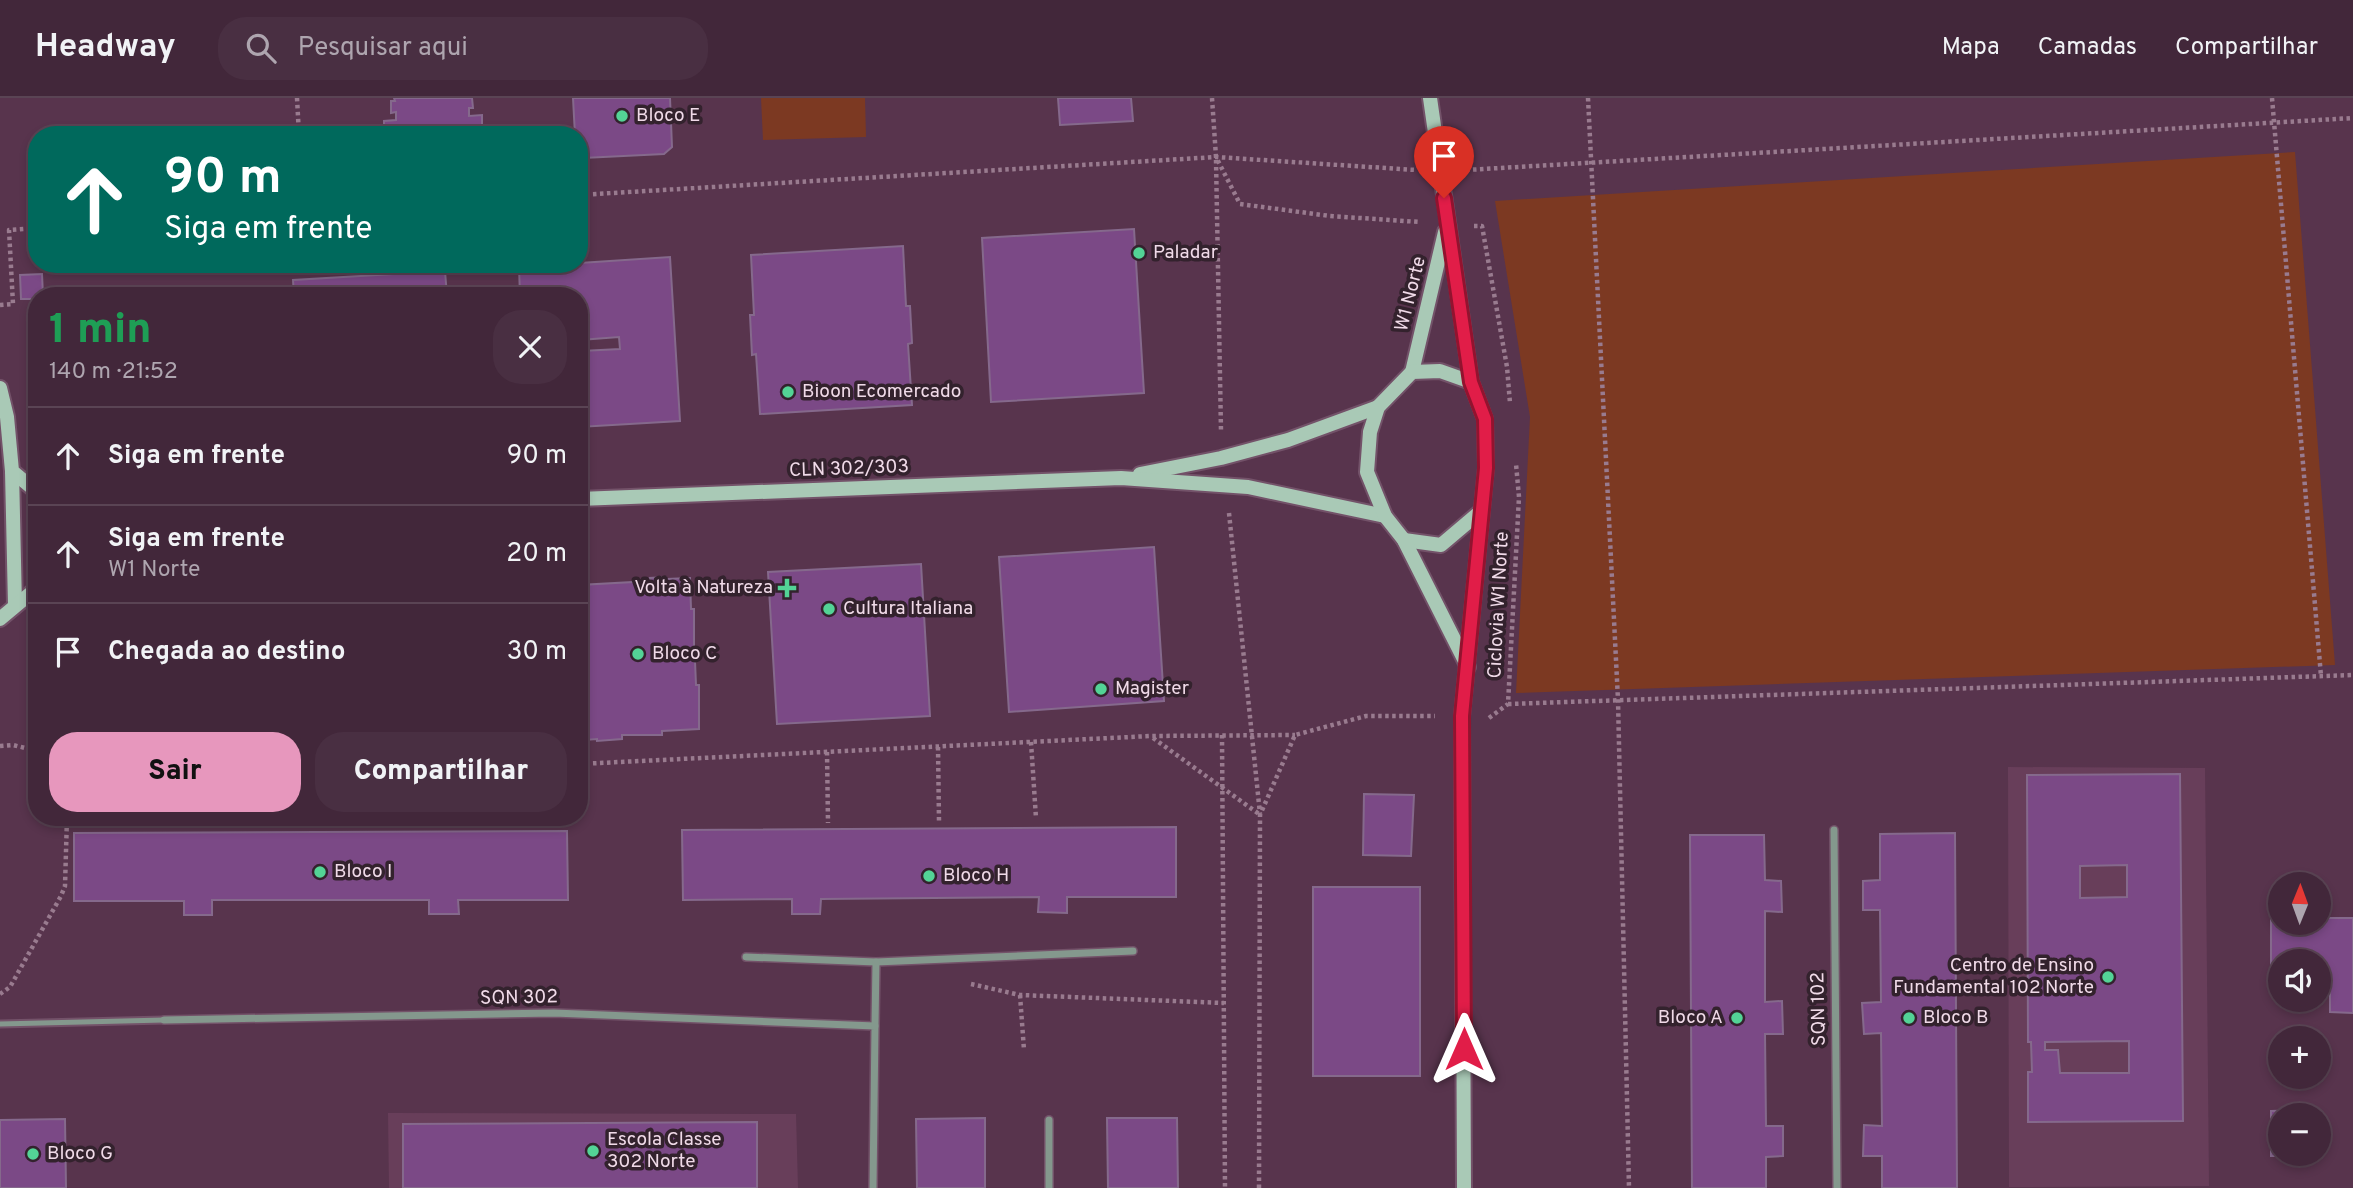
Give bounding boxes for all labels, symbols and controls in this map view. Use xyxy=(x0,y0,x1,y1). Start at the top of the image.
search box xyxy=(218,17,708,80)
text: Headway xyxy=(35,27,176,69)
icon: search xyxy=(242,29,280,67)
text: Pesquisar aqui xyxy=(298,32,468,65)
text: Mapa xyxy=(1942,33,2000,63)
text: Camadas xyxy=(2038,33,2137,63)
text: Compartilhar xyxy=(2175,33,2318,63)
place label: Bloco E xyxy=(636,104,700,128)
marker: Bloco E xyxy=(614,108,630,124)
pin xyxy=(1414,126,1474,198)
icon: arrive xyxy=(1425,137,1463,175)
text: 90 m xyxy=(164,149,282,211)
icon: ahead xyxy=(49,154,140,245)
text: Siga em frente xyxy=(164,210,372,250)
place label: Paladar xyxy=(1153,241,1219,265)
marker: Paladar xyxy=(1131,245,1147,261)
street label: W1 Norte xyxy=(1390,254,1432,334)
text: 1 min xyxy=(49,305,152,358)
button: close xyxy=(493,310,567,384)
text: 140 m · 21:52 xyxy=(49,358,178,387)
place label: Bioon Ecomercado xyxy=(802,380,961,404)
marker: Bioon Ecomercado xyxy=(780,384,796,400)
icon: ahead xyxy=(49,437,87,475)
text: Siga em frente xyxy=(108,440,285,473)
text: 90 m xyxy=(507,440,567,473)
street label: CLN 302/303 xyxy=(789,455,909,483)
text: Siga em frente xyxy=(108,523,285,556)
street label: Ciclovia W1 Norte xyxy=(1483,531,1515,679)
icon: ahead xyxy=(49,535,87,573)
text: 20 m xyxy=(506,538,567,571)
text: W1 Norte xyxy=(108,556,200,585)
place label: Volta à Natureza xyxy=(634,576,773,600)
marker: Volta à Natureza xyxy=(779,580,795,596)
place label: Cultura Italiana xyxy=(843,597,973,621)
marker: Cultura Italiana xyxy=(821,601,837,617)
icon: arrive xyxy=(49,633,87,671)
text: Chegada ao destino xyxy=(108,636,345,669)
text: 30 m xyxy=(507,636,567,669)
place label: Bloco C xyxy=(652,642,717,666)
marker: Bloco C xyxy=(630,646,646,662)
place label: Magister xyxy=(1115,677,1190,701)
marker: Magister xyxy=(1093,681,1109,697)
button: Sair xyxy=(49,732,301,812)
button: Compartilhar xyxy=(315,732,567,812)
place label: Bloco I xyxy=(334,860,392,884)
marker: Bloco I xyxy=(312,864,328,880)
place label: Bloco H xyxy=(943,864,1009,888)
marker: Bloco H xyxy=(921,868,937,884)
north arrow xyxy=(2268,872,2331,934)
map controls xyxy=(2268,872,2331,1166)
button: sound xyxy=(2268,949,2331,1012)
place label: Centro de Ensino Fundamental 102 Norte xyxy=(1893,954,2094,1000)
marker: Centro de Ensino Fundamental 102 Norte xyxy=(2100,969,2116,985)
street label: SQN 102 xyxy=(1806,972,1832,1046)
street label: SQN 302 xyxy=(480,985,558,1011)
place label: Bloco A xyxy=(1658,1006,1723,1030)
place label: Bloco B xyxy=(1923,1006,1989,1030)
marker: Bloco A xyxy=(1729,1010,1745,1026)
marker: Bloco B xyxy=(1901,1010,1917,1026)
position arrow xyxy=(1427,1012,1501,1086)
button: + xyxy=(2268,1026,2331,1089)
button: − xyxy=(2268,1103,2331,1166)
place label: Escola Classe 302 Norte xyxy=(607,1128,722,1174)
place label: Bloco G xyxy=(47,1142,113,1166)
marker: Escola Classe 302 Norte xyxy=(585,1143,601,1159)
marker: Bloco G xyxy=(25,1146,41,1162)

